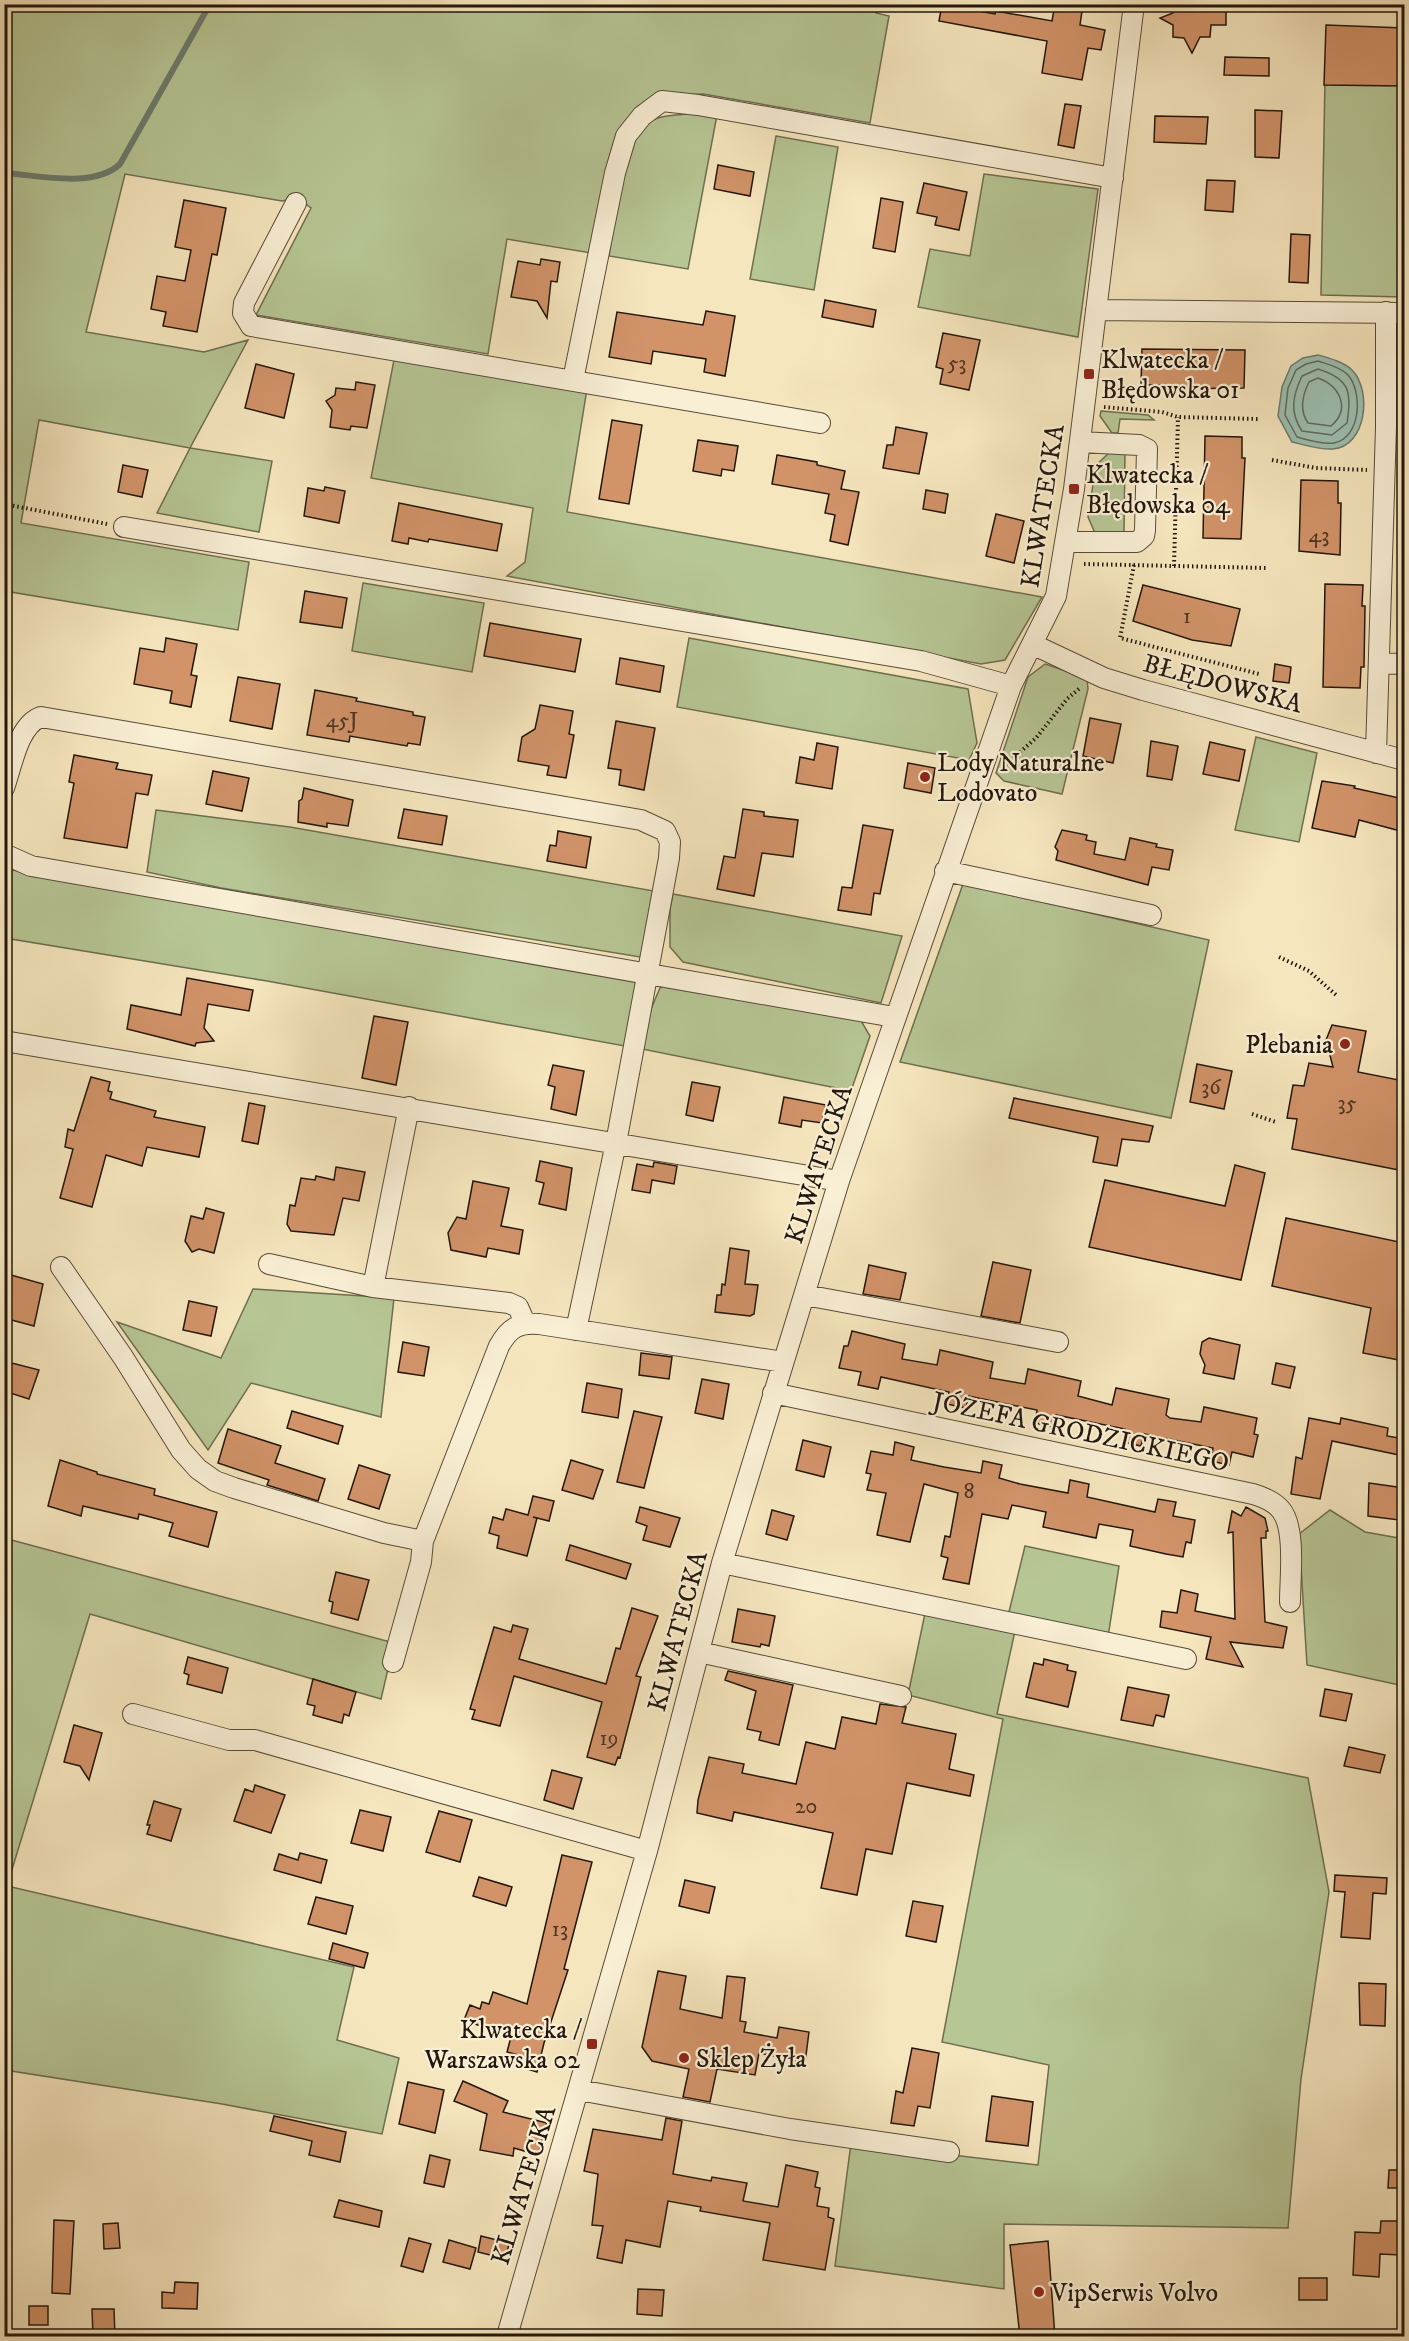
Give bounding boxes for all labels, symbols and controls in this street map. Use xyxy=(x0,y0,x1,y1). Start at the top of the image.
place label: Klwatecka / Błędowska 01 xyxy=(1101,344,1240,407)
house number: 53 xyxy=(947,350,967,377)
marker: Klwatecka / Błędowska 01 xyxy=(1082,367,1096,381)
street label: KLWATECKA xyxy=(1014,422,1073,590)
place label: Klwatecka / Błędowska 04 xyxy=(1086,459,1231,522)
marker: Klwatecka / Błędowska 04 xyxy=(1067,482,1081,496)
house number: 43 xyxy=(1309,522,1329,549)
house number: 1 xyxy=(1183,603,1191,630)
street label: BŁĘDOWSKA xyxy=(1139,647,1306,722)
house number: 45J xyxy=(326,707,358,734)
place label: Lody Naturalne Lodovato xyxy=(937,747,1105,810)
marker: Lody Naturalne Lodovato xyxy=(918,770,932,784)
place label: Plebania xyxy=(1245,1029,1333,1062)
marker: Plebania xyxy=(1338,1037,1352,1051)
house number: 36 xyxy=(1201,1074,1222,1101)
street label: KLWATECKA xyxy=(778,1081,861,1248)
house number: 35 xyxy=(1337,1090,1357,1117)
street label: JÓZEFA GRODZICKIEGO xyxy=(927,1384,1232,1480)
house number: 8 xyxy=(963,1478,975,1505)
street label: KLWATECKA xyxy=(641,1547,716,1715)
house number: 19 xyxy=(600,1725,619,1752)
house number: 20 xyxy=(795,1793,817,1820)
house number: 13 xyxy=(552,1916,568,1943)
place label: Klwatecka / Warszawska 02 xyxy=(424,2014,582,2077)
marker: Klwatecka / Warszawska 02 xyxy=(585,2037,599,2051)
place label: Sklep Żyła xyxy=(696,2043,807,2076)
marker: Sklep Żyła xyxy=(677,2051,691,2065)
street label: KLWATECKA xyxy=(485,2101,564,2269)
place label: VipSerwis Volvo xyxy=(1050,2277,1218,2310)
marker: VipSerwis Volvo xyxy=(1032,2285,1046,2299)

